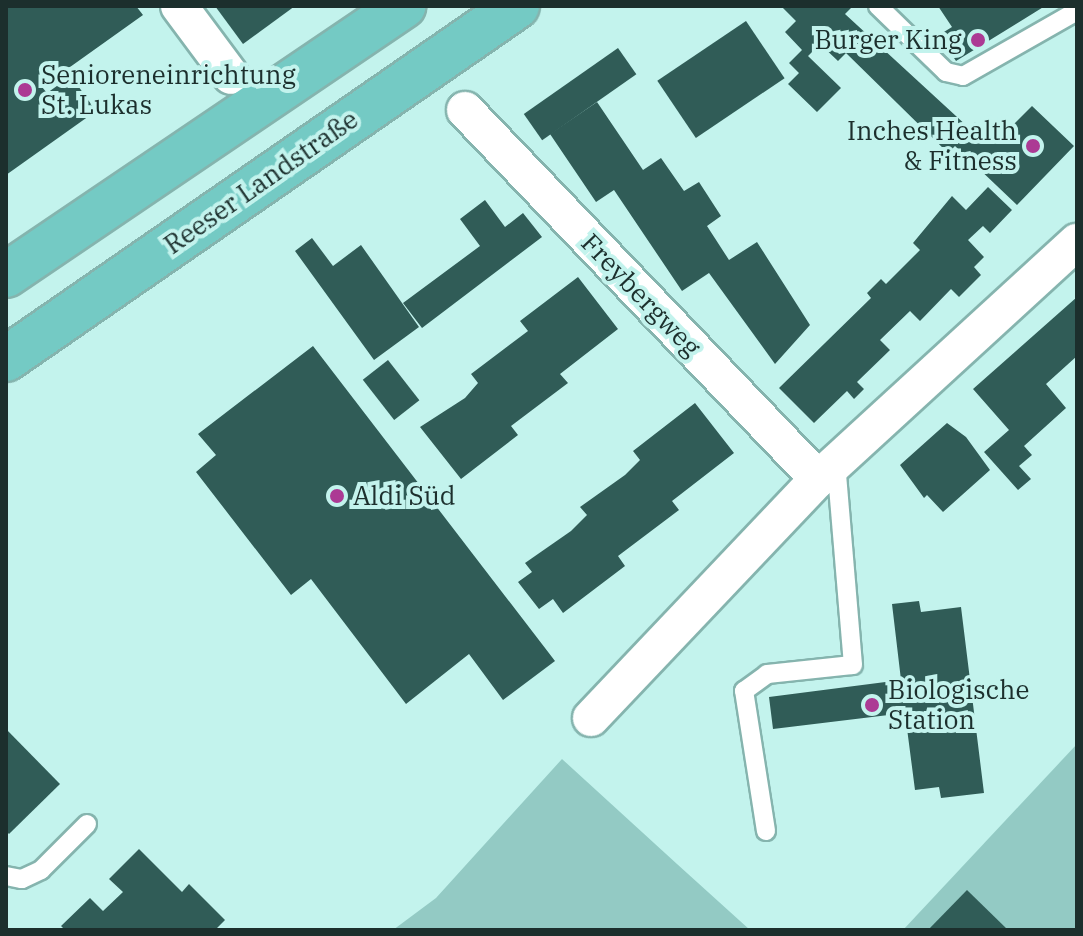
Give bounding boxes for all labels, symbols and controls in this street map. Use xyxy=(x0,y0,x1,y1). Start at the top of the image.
place label: Burger King xyxy=(814,24,962,56)
marker: Burger King xyxy=(969,31,987,49)
place label: Senioreneinrichtung St. Lukas xyxy=(41,59,296,120)
marker: Senioreneinrichtung St. Lukas xyxy=(16,81,34,99)
street label: Reeser Landstraße xyxy=(158,103,364,261)
place label: Inches Health & Fitness xyxy=(847,115,1017,176)
marker: Inches Health & Fitness xyxy=(1024,137,1042,155)
street label: Freybergweg xyxy=(575,227,707,363)
place label: Aldi Süd xyxy=(353,480,456,512)
marker: Aldi Süd xyxy=(328,487,346,505)
place label: Biologische Station xyxy=(888,674,1029,736)
marker: Biologische Station xyxy=(863,696,881,714)

